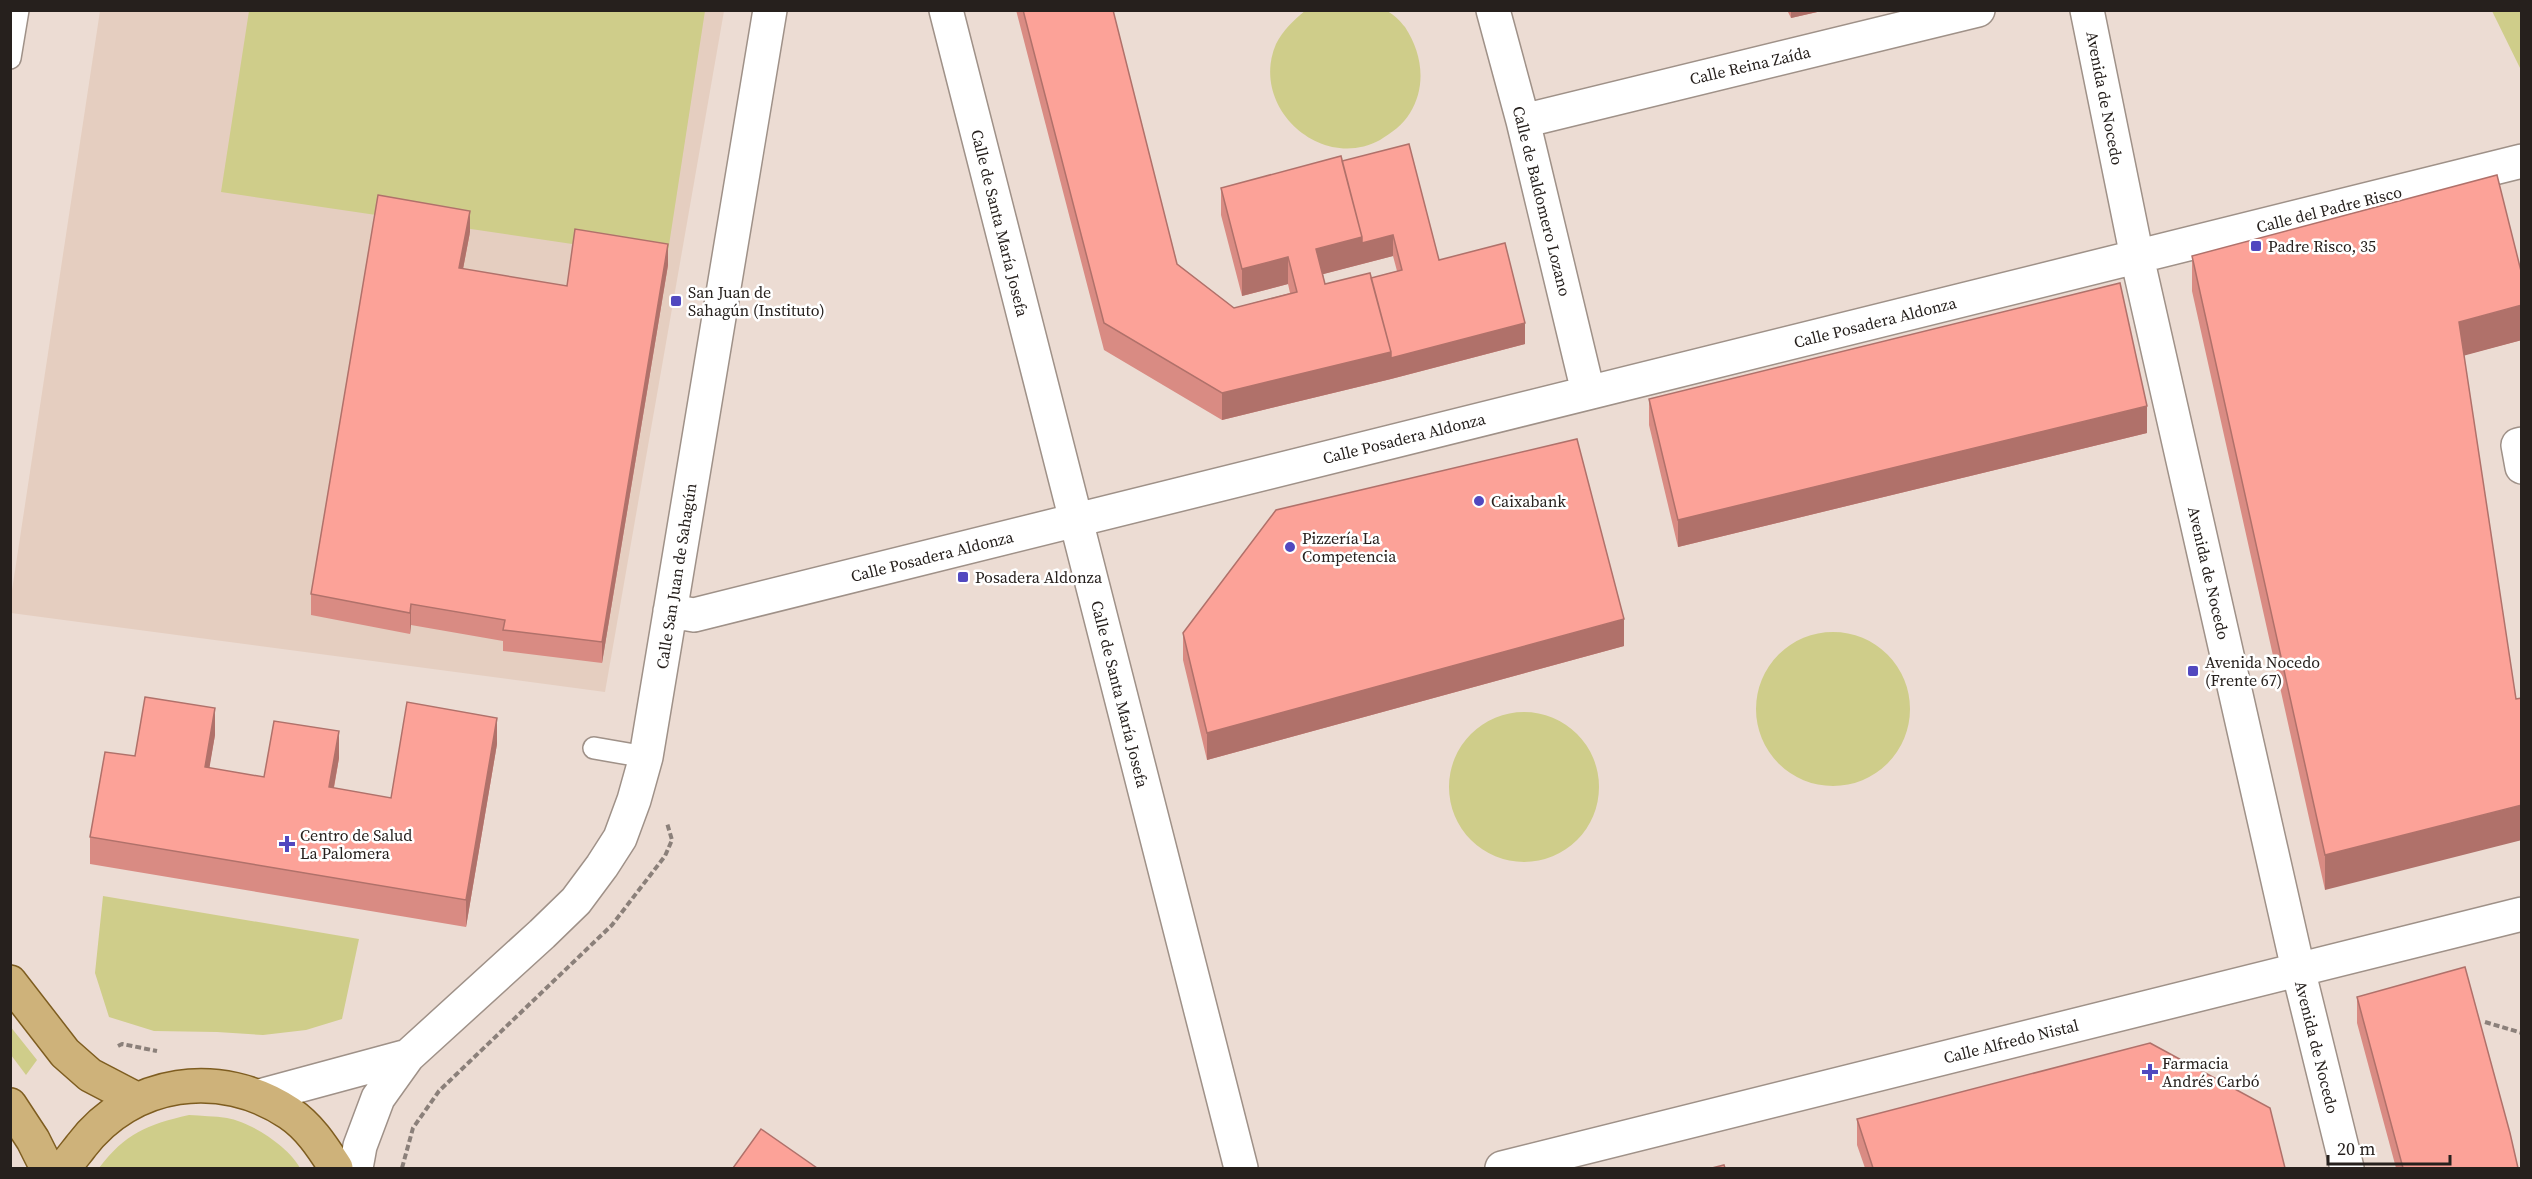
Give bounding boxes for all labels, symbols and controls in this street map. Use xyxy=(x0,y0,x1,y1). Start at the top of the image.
street label: Avenida de Nocedo xyxy=(2081,29,2129,167)
street label: Calle Reina Zaída xyxy=(1688,40,1813,90)
street label: Calle de Baldomero Lozano xyxy=(1508,104,1576,299)
street label: Calle de Santa María Josefa xyxy=(966,127,1034,320)
street label: Calle del Padre Risco xyxy=(2254,180,2404,238)
place label: Padre Risco, 35 xyxy=(2268,235,2376,257)
marker: Padre Risco, 35 xyxy=(2249,239,2263,253)
place label: San Juan de Sahagún (Instituto) xyxy=(688,281,825,321)
street label: Calle Posadera Aldonza xyxy=(1791,291,1959,353)
marker: San Juan de Sahagún (Instituto) xyxy=(669,294,683,308)
street label: Calle Posadera Aldonza xyxy=(1320,407,1488,469)
street label: Calle San Juan de Sahagún xyxy=(650,481,702,671)
place label: Caixabank xyxy=(1491,490,1566,512)
marker: Caixabank xyxy=(1472,494,1486,508)
street label: Avenida de Nocedo xyxy=(2183,504,2235,642)
street label: Calle Posadera Aldonza xyxy=(848,525,1016,587)
place label: Pizzería La Competencia xyxy=(1302,527,1397,567)
marker: Pizzería La Competencia xyxy=(1283,540,1297,554)
place label: Posadera Aldonza xyxy=(975,566,1103,588)
marker: Posadera Aldonza xyxy=(956,570,970,584)
street label: Calle de Santa María Josefa xyxy=(1086,598,1154,791)
place label: Avenida Nocedo (Frente 67) xyxy=(2205,651,2320,691)
marker: Avenida Nocedo (Frente 67) xyxy=(2186,664,2200,678)
place label: Centro de Salud La Palomera xyxy=(300,824,412,864)
marker: Centro de Salud La Palomera xyxy=(278,835,296,853)
street label: Avenida de Nocedo xyxy=(2290,978,2344,1116)
street label: Calle Alfredo Nistal xyxy=(1941,1014,2081,1068)
place label: Farmacia Andrés Carbó xyxy=(2162,1052,2260,1092)
marker: Farmacia Andrés Carbó xyxy=(2143,1065,2157,1079)
scale bar xyxy=(2328,1128,2450,1166)
text: 20 m xyxy=(2337,1136,2375,1161)

